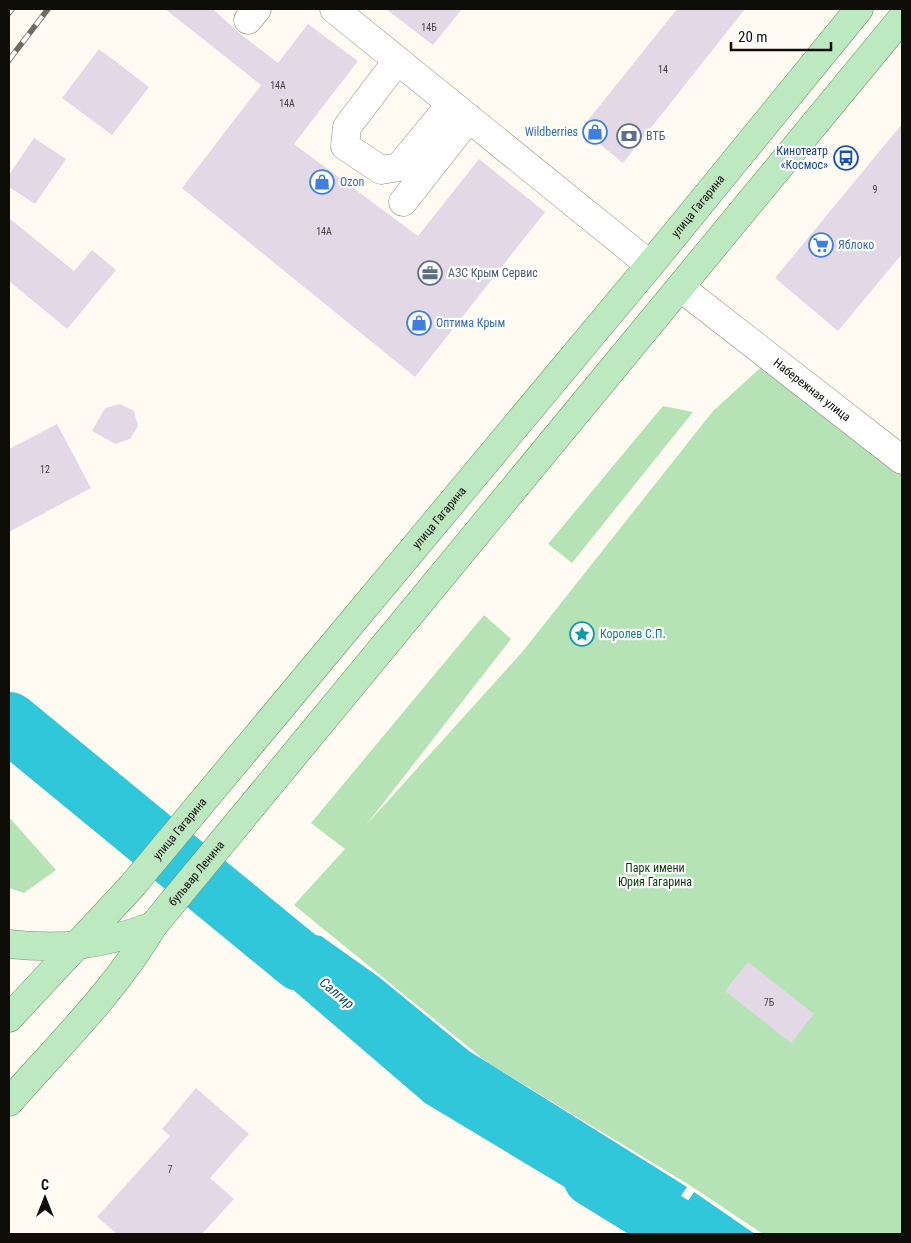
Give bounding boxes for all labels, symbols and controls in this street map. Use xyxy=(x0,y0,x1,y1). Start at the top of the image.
scale bar xyxy=(731,20,831,52)
house number: 14Б xyxy=(421,22,437,33)
text: 20 m xyxy=(738,28,768,46)
house number: 14 xyxy=(658,64,668,75)
house number: 14А xyxy=(270,80,286,91)
house number: 14А xyxy=(279,98,295,109)
shop icon: Wildberries xyxy=(582,119,608,145)
bank icon: ВТБ xyxy=(616,123,642,149)
place label: Wildberries xyxy=(525,125,578,139)
place label: ВТБ xyxy=(646,129,666,143)
place label: Кинотеатр «Космос» xyxy=(776,144,828,172)
bus stop icon: Кинотеатр «Космос» xyxy=(833,145,859,171)
shop icon: Ozon xyxy=(309,169,335,195)
street label: улица Гагарина xyxy=(668,172,728,240)
place label: Ozon xyxy=(340,175,364,189)
house number: 9 xyxy=(873,184,878,195)
house number: 14А xyxy=(316,226,332,237)
supermarket icon: Яблоко xyxy=(808,232,834,258)
place label: Яблоко xyxy=(838,238,874,252)
office icon: АЗС Крым Сервис xyxy=(417,260,443,286)
place label: АЗС Крым Сервис xyxy=(448,266,538,280)
shop icon: Оптима Крым xyxy=(406,310,432,336)
place label: Оптима Крым xyxy=(436,316,505,330)
street label: Набережная улица xyxy=(771,356,853,424)
house number: 12 xyxy=(40,464,50,475)
street label: улица Гагарина xyxy=(409,484,469,552)
place icon: Королев С.П. xyxy=(569,621,595,647)
place label: Королев С.П. xyxy=(600,627,666,641)
street label: улица Гагарина xyxy=(150,795,210,863)
street label: бульвар Ленина xyxy=(166,838,227,909)
park label: Парк имени Юрия Гагарина xyxy=(618,861,692,889)
water label: Салгир xyxy=(317,974,358,1012)
house number: 7Б xyxy=(764,997,775,1008)
house number: 7 xyxy=(168,1164,173,1175)
north arrow xyxy=(20,1173,70,1223)
text: С xyxy=(41,1177,49,1193)

